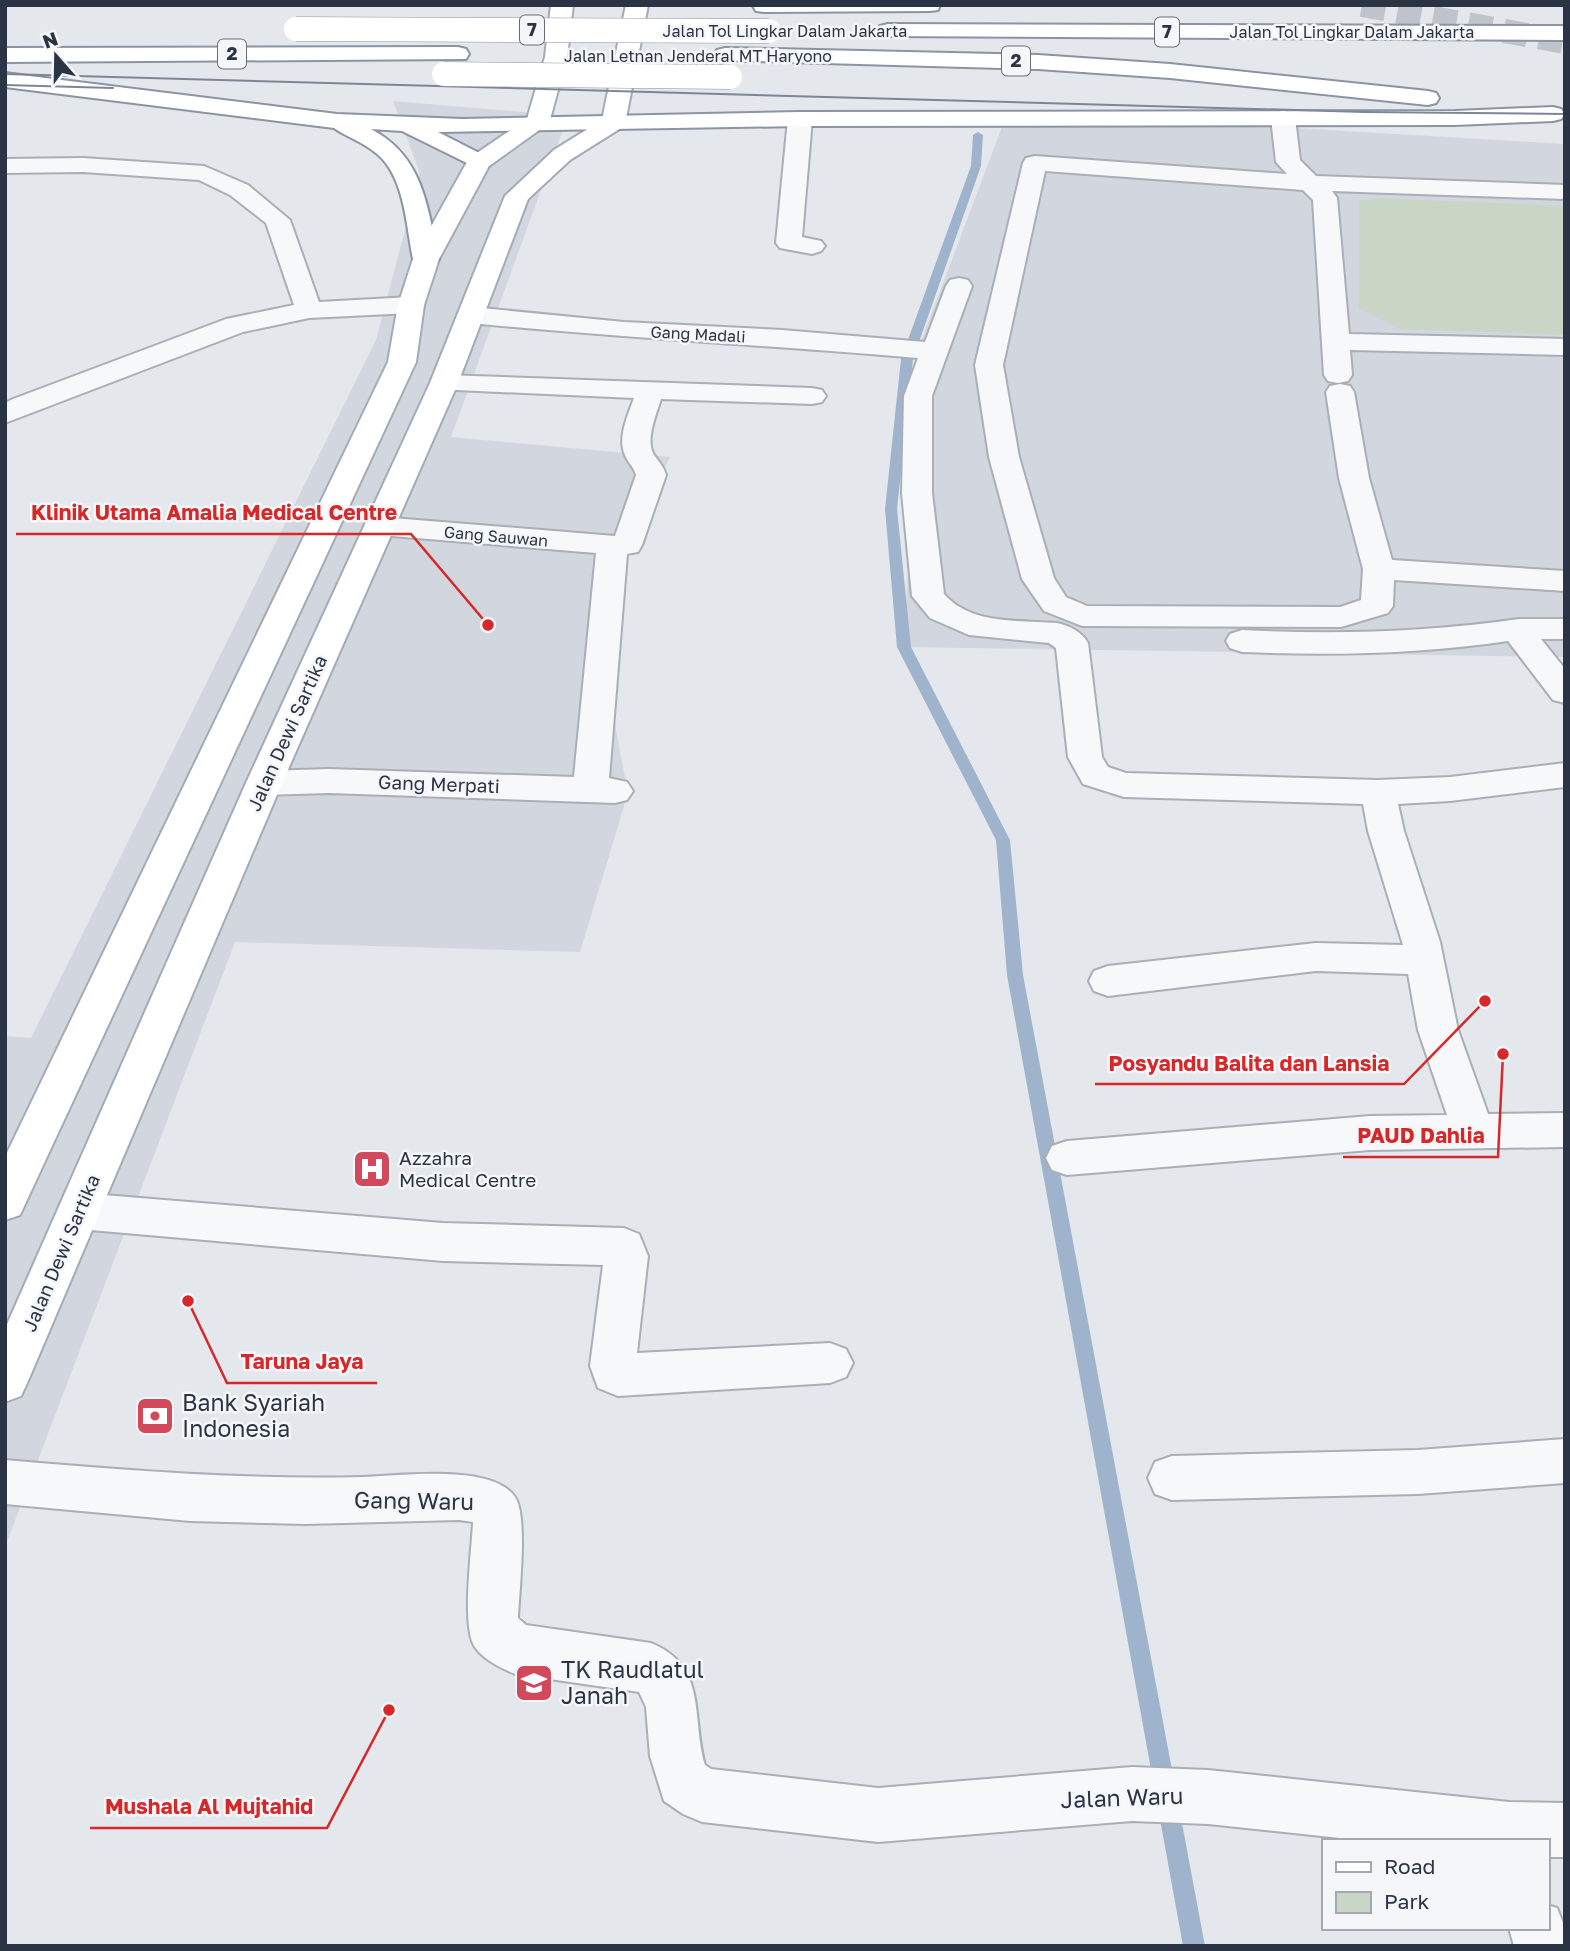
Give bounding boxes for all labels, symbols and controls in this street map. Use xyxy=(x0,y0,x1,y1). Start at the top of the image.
road number: 7 xyxy=(520,15,544,44)
road number: 7 xyxy=(1155,17,1179,46)
north arrow xyxy=(21,21,91,91)
street label: Jalan Tol Lingkar Dalam Jakarta xyxy=(663,21,907,41)
street label: Jalan Tol Lingkar Dalam Jakarta xyxy=(1230,22,1474,42)
text: N xyxy=(39,26,61,53)
road number: 2 xyxy=(218,40,246,68)
street label: Jalan Letnan Jenderal MT Haryono xyxy=(564,46,832,66)
road number: 2 xyxy=(1002,46,1030,76)
street label: Gang Madali xyxy=(650,322,746,346)
callout: Klinik Utama Amalia Medical Centre xyxy=(16,492,411,534)
text: Klinik Utama Amalia Medical Centre xyxy=(31,499,397,525)
street label: Gang Sauwan xyxy=(443,521,549,551)
street label: Jalan Dewi Sartika xyxy=(242,651,331,814)
street label: Gang Merpati xyxy=(378,770,500,797)
callout: Posyandu Balita dan Lansia xyxy=(1095,1042,1404,1084)
text: Posyandu Balita dan Lansia xyxy=(1109,1050,1389,1076)
callout: PAUD Dahlia xyxy=(1343,1115,1498,1157)
text: PAUD Dahlia xyxy=(1357,1122,1485,1148)
place label: Azzahra Medical Centre xyxy=(399,1146,536,1191)
hospital icon: Azzahra Medical Centre xyxy=(351,1148,393,1190)
street label: Jalan Dewi Sartika xyxy=(17,1171,104,1335)
callout: Taruna Jaya xyxy=(227,1341,377,1383)
text: Taruna Jaya xyxy=(241,1348,363,1374)
place label: Bank Syariah Indonesia xyxy=(182,1388,325,1442)
bank icon: Bank Syariah Indonesia xyxy=(134,1395,176,1437)
street label: Gang Waru xyxy=(354,1485,474,1515)
place label: TK Raudlatul Janah xyxy=(561,1655,704,1709)
school or university icon: TK Raudlatul Janah xyxy=(513,1662,555,1704)
street label: Jalan Waru xyxy=(1060,1781,1184,1813)
callout: Mushala Al Mujtahid xyxy=(90,1786,327,1828)
text: Mushala Al Mujtahid xyxy=(105,1793,313,1819)
legend xyxy=(1322,1839,1549,1930)
text: Road xyxy=(1384,1853,1435,1879)
text: Park xyxy=(1384,1888,1430,1914)

